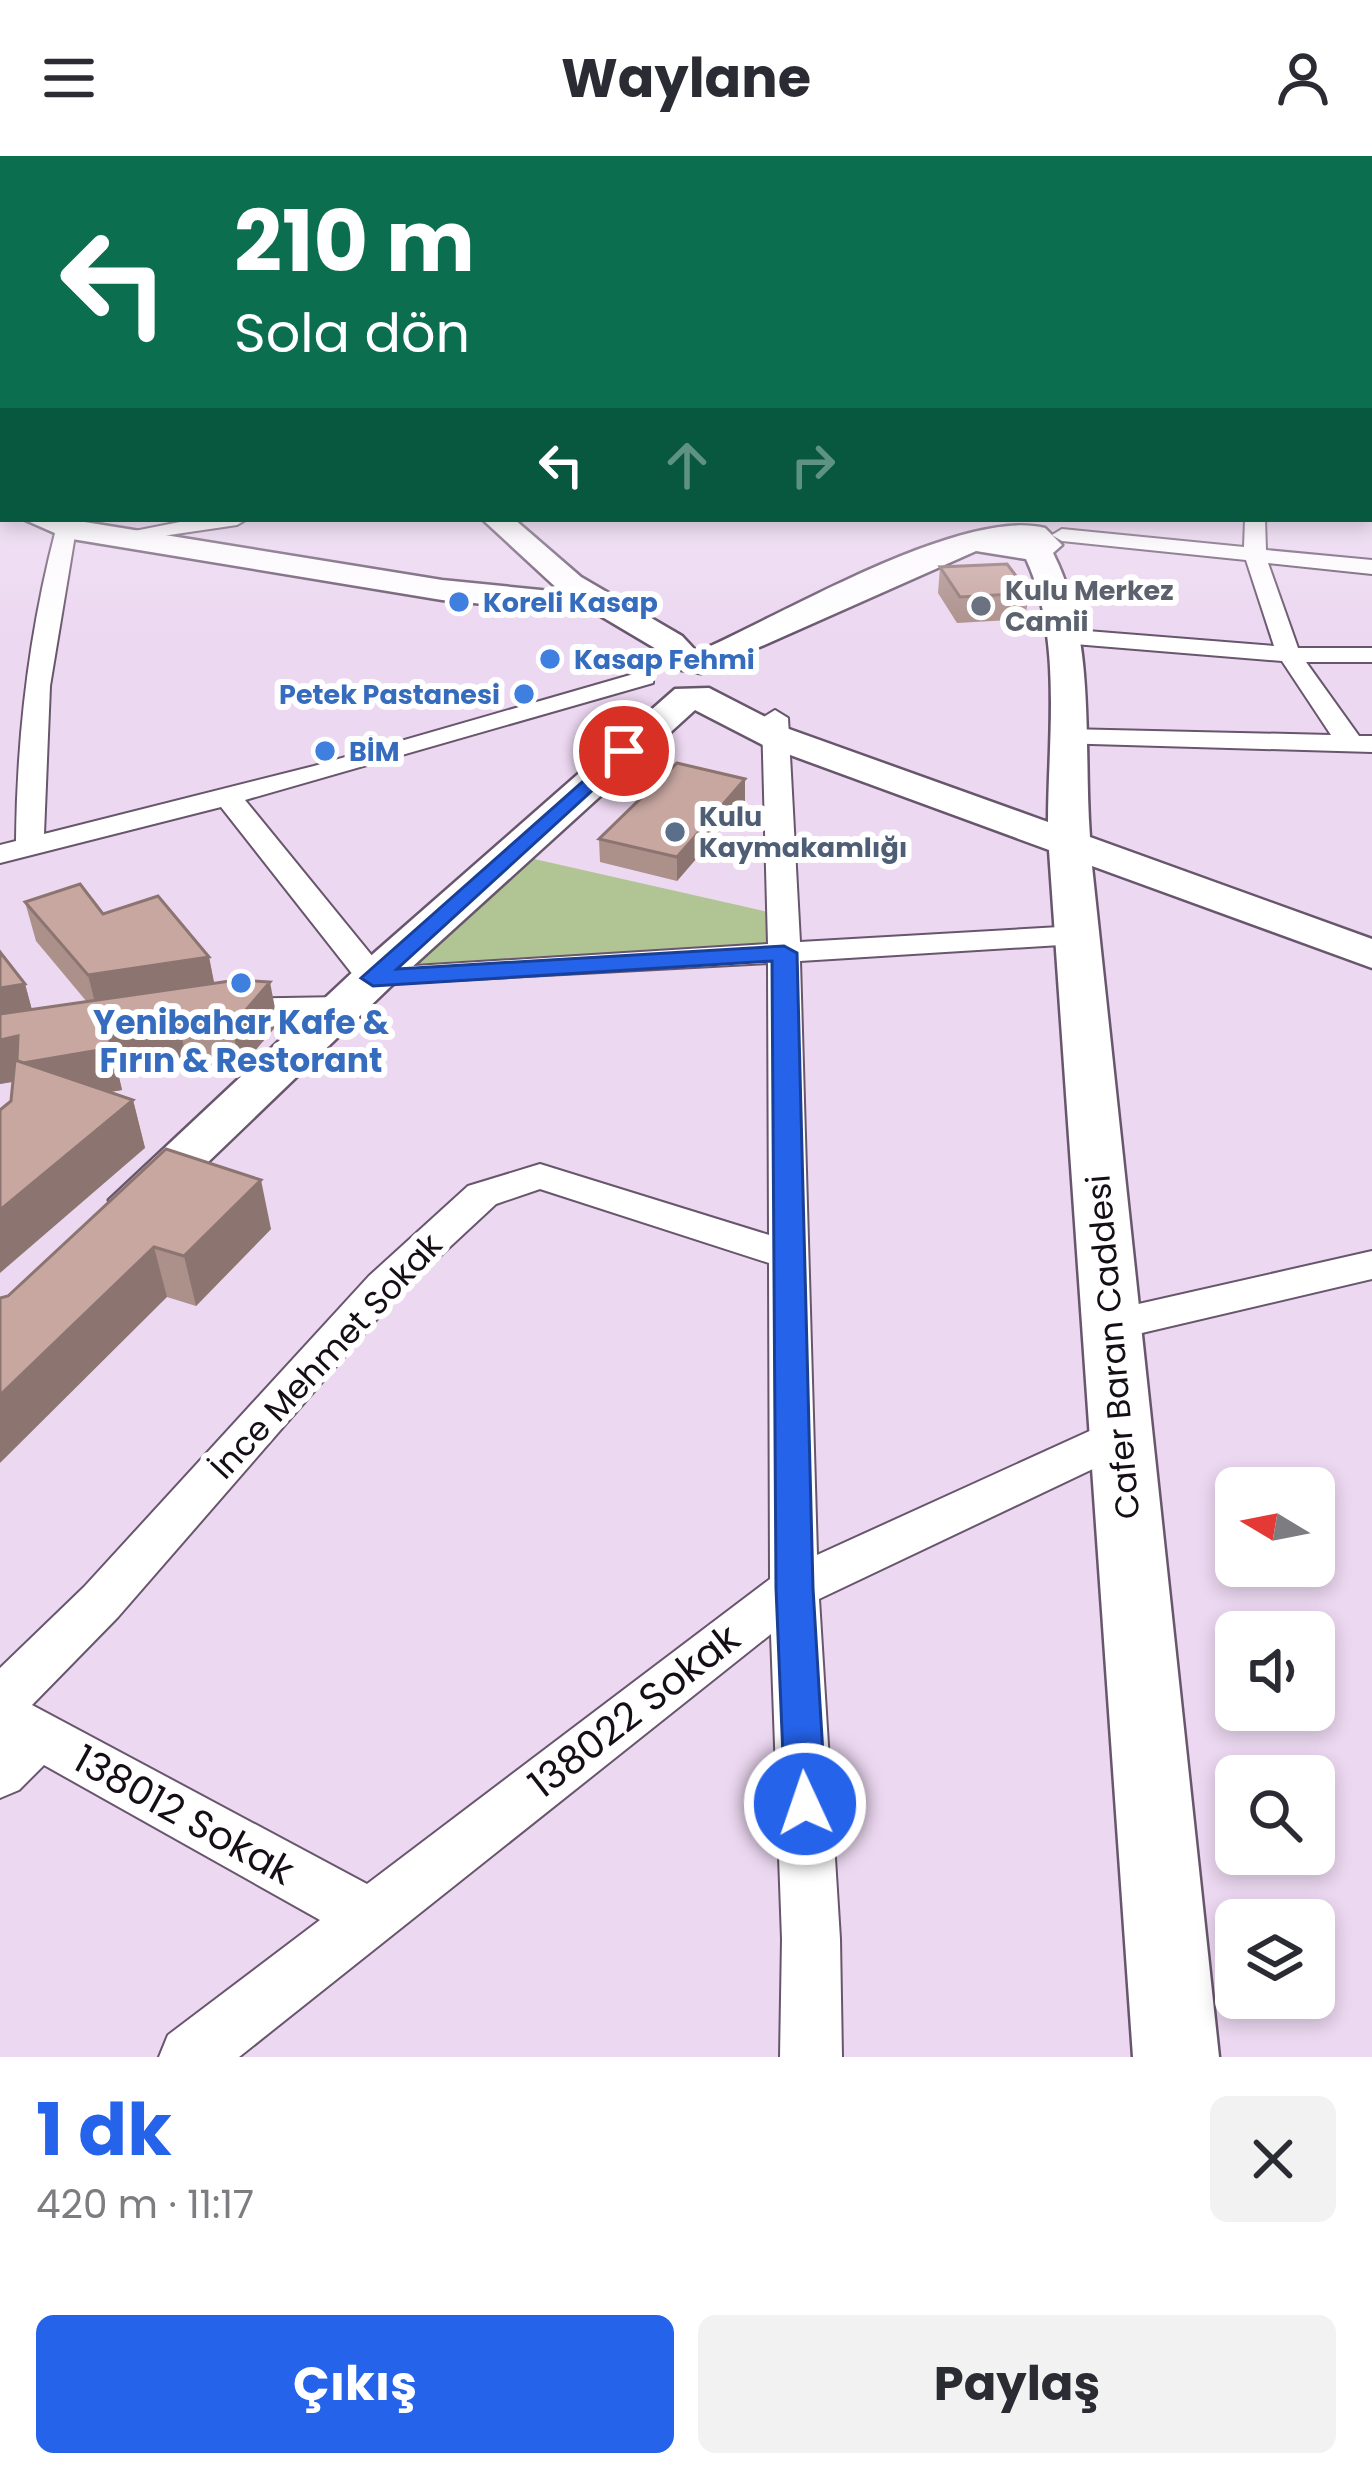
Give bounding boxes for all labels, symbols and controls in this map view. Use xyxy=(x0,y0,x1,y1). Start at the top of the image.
text: Waylane xyxy=(561,40,811,116)
icon: menu xyxy=(36,45,102,111)
icon: person xyxy=(1270,45,1336,111)
text: 210 m xyxy=(234,183,475,300)
icon: left xyxy=(36,204,192,360)
text: Sola dön xyxy=(234,295,470,371)
icon: left xyxy=(528,432,594,498)
icon: ahead xyxy=(654,432,720,498)
icon: right xyxy=(780,432,846,498)
place label: Kulu Merkez Camii xyxy=(1005,572,1174,640)
place label: Koreli Kasap xyxy=(483,584,658,621)
marker: Koreli Kasap xyxy=(446,589,472,615)
marker: Kulu Merkez Camii xyxy=(968,593,994,619)
place label: Kasap Fehmi xyxy=(574,641,755,678)
marker: Kasap Fehmi xyxy=(537,646,563,672)
place label: Petek Pastanesi xyxy=(279,676,500,713)
marker: Petek Pastanesi xyxy=(511,681,537,707)
pin xyxy=(573,700,675,802)
icon: arrive xyxy=(591,718,657,784)
place label: BİM xyxy=(349,733,400,770)
marker: BİM xyxy=(312,738,338,764)
place label: Kulu Kaymakamlığı xyxy=(699,798,907,866)
marker: Kulu Kaymakamlığı xyxy=(662,819,688,845)
marker: Yenibahar Kafe & Fırın & Restorant xyxy=(228,970,254,996)
place label: Yenibahar Kafe & Fırın & Restorant xyxy=(93,999,390,1084)
street label: Cafer Baran Caddesi xyxy=(1075,1173,1151,1521)
street label: İnce Mehmet Sokak xyxy=(199,1223,453,1489)
north arrow xyxy=(1215,1467,1335,1587)
map controls xyxy=(1215,1467,1335,2019)
street label: 138022 Sokak xyxy=(517,1611,751,1811)
button: sound xyxy=(1215,1611,1335,1731)
street label: 138012 Sokak xyxy=(64,1732,304,1898)
position arrow xyxy=(742,1741,868,1867)
button: search xyxy=(1215,1755,1335,1875)
button: layers xyxy=(1215,1899,1335,2019)
text: 1 dk xyxy=(36,2079,172,2180)
button: close xyxy=(1210,2096,1336,2222)
text: 420 m · 11:17 xyxy=(36,2177,254,2232)
button: Çıkış xyxy=(36,2315,674,2453)
button: Paylaş xyxy=(698,2315,1336,2453)

